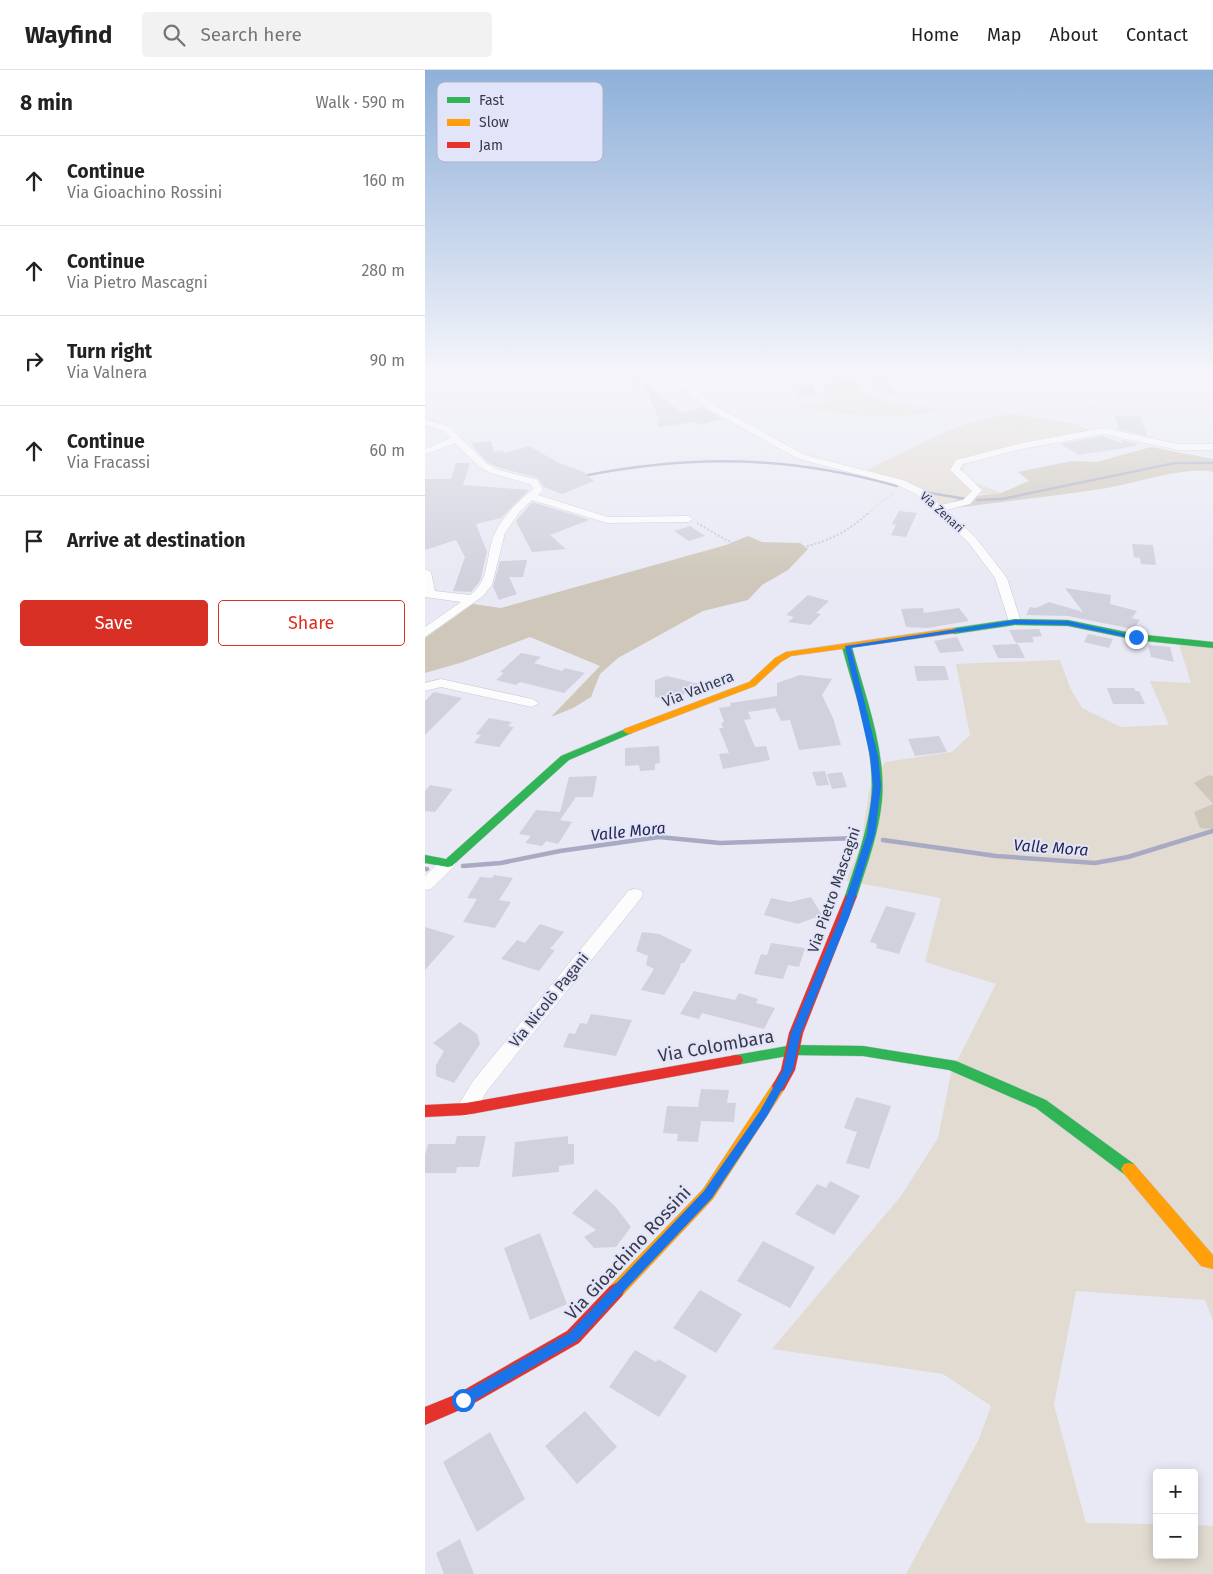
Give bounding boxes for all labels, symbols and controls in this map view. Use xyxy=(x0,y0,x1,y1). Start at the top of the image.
search box xyxy=(142,12,492,57)
text: Wayfind xyxy=(25,21,112,49)
icon: search xyxy=(160,21,188,49)
text: Search here xyxy=(200,23,302,46)
text: Home xyxy=(911,24,959,46)
text: Map xyxy=(987,24,1021,46)
text: About xyxy=(1049,24,1098,46)
text: Contact xyxy=(1126,24,1188,46)
legend xyxy=(437,82,603,162)
text: 8 min xyxy=(20,90,73,116)
text: Fast xyxy=(479,92,505,109)
text: Walk · 590 m xyxy=(315,93,405,112)
text: Slow xyxy=(479,114,509,131)
text: Jam xyxy=(479,137,503,154)
text: Continue xyxy=(67,160,145,183)
icon: ahead xyxy=(20,167,48,195)
text: 160 m xyxy=(363,171,405,190)
text: Via Gioachino Rossini xyxy=(67,183,222,202)
text: Continue xyxy=(67,250,145,273)
icon: ahead xyxy=(20,257,48,285)
text: 280 m xyxy=(361,261,405,280)
text: Via Pietro Mascagni xyxy=(67,273,208,292)
text: Turn right xyxy=(67,340,152,363)
icon: right xyxy=(20,347,48,375)
text: 90 m xyxy=(370,351,405,370)
text: Via Valnera xyxy=(67,363,147,382)
text: Continue xyxy=(67,430,145,453)
icon: ahead xyxy=(20,437,48,465)
text: 60 m xyxy=(370,441,405,460)
text: Via Fracassi xyxy=(67,453,150,472)
street label: Via Zenari xyxy=(917,489,967,535)
icon: arrive xyxy=(20,527,48,555)
text: Arrive at destination xyxy=(67,529,246,552)
button: Save xyxy=(20,600,208,646)
button: Share xyxy=(218,600,405,646)
route end xyxy=(1125,626,1148,649)
street label: Via Valnera xyxy=(660,667,736,711)
water label: Valle Mora xyxy=(590,818,667,845)
street label: Via Pietro Mascagni xyxy=(804,825,864,955)
water label: Valle Mora xyxy=(1013,835,1089,860)
street label: Via Nicolò Pagani xyxy=(505,949,593,1051)
street label: Via Colombara xyxy=(656,1025,776,1067)
street label: Via Gioachino Rossini xyxy=(560,1182,696,1324)
route start xyxy=(452,1389,475,1412)
map controls xyxy=(1153,1469,1198,1559)
button: + xyxy=(1153,1469,1198,1514)
button: − xyxy=(1153,1514,1198,1559)

